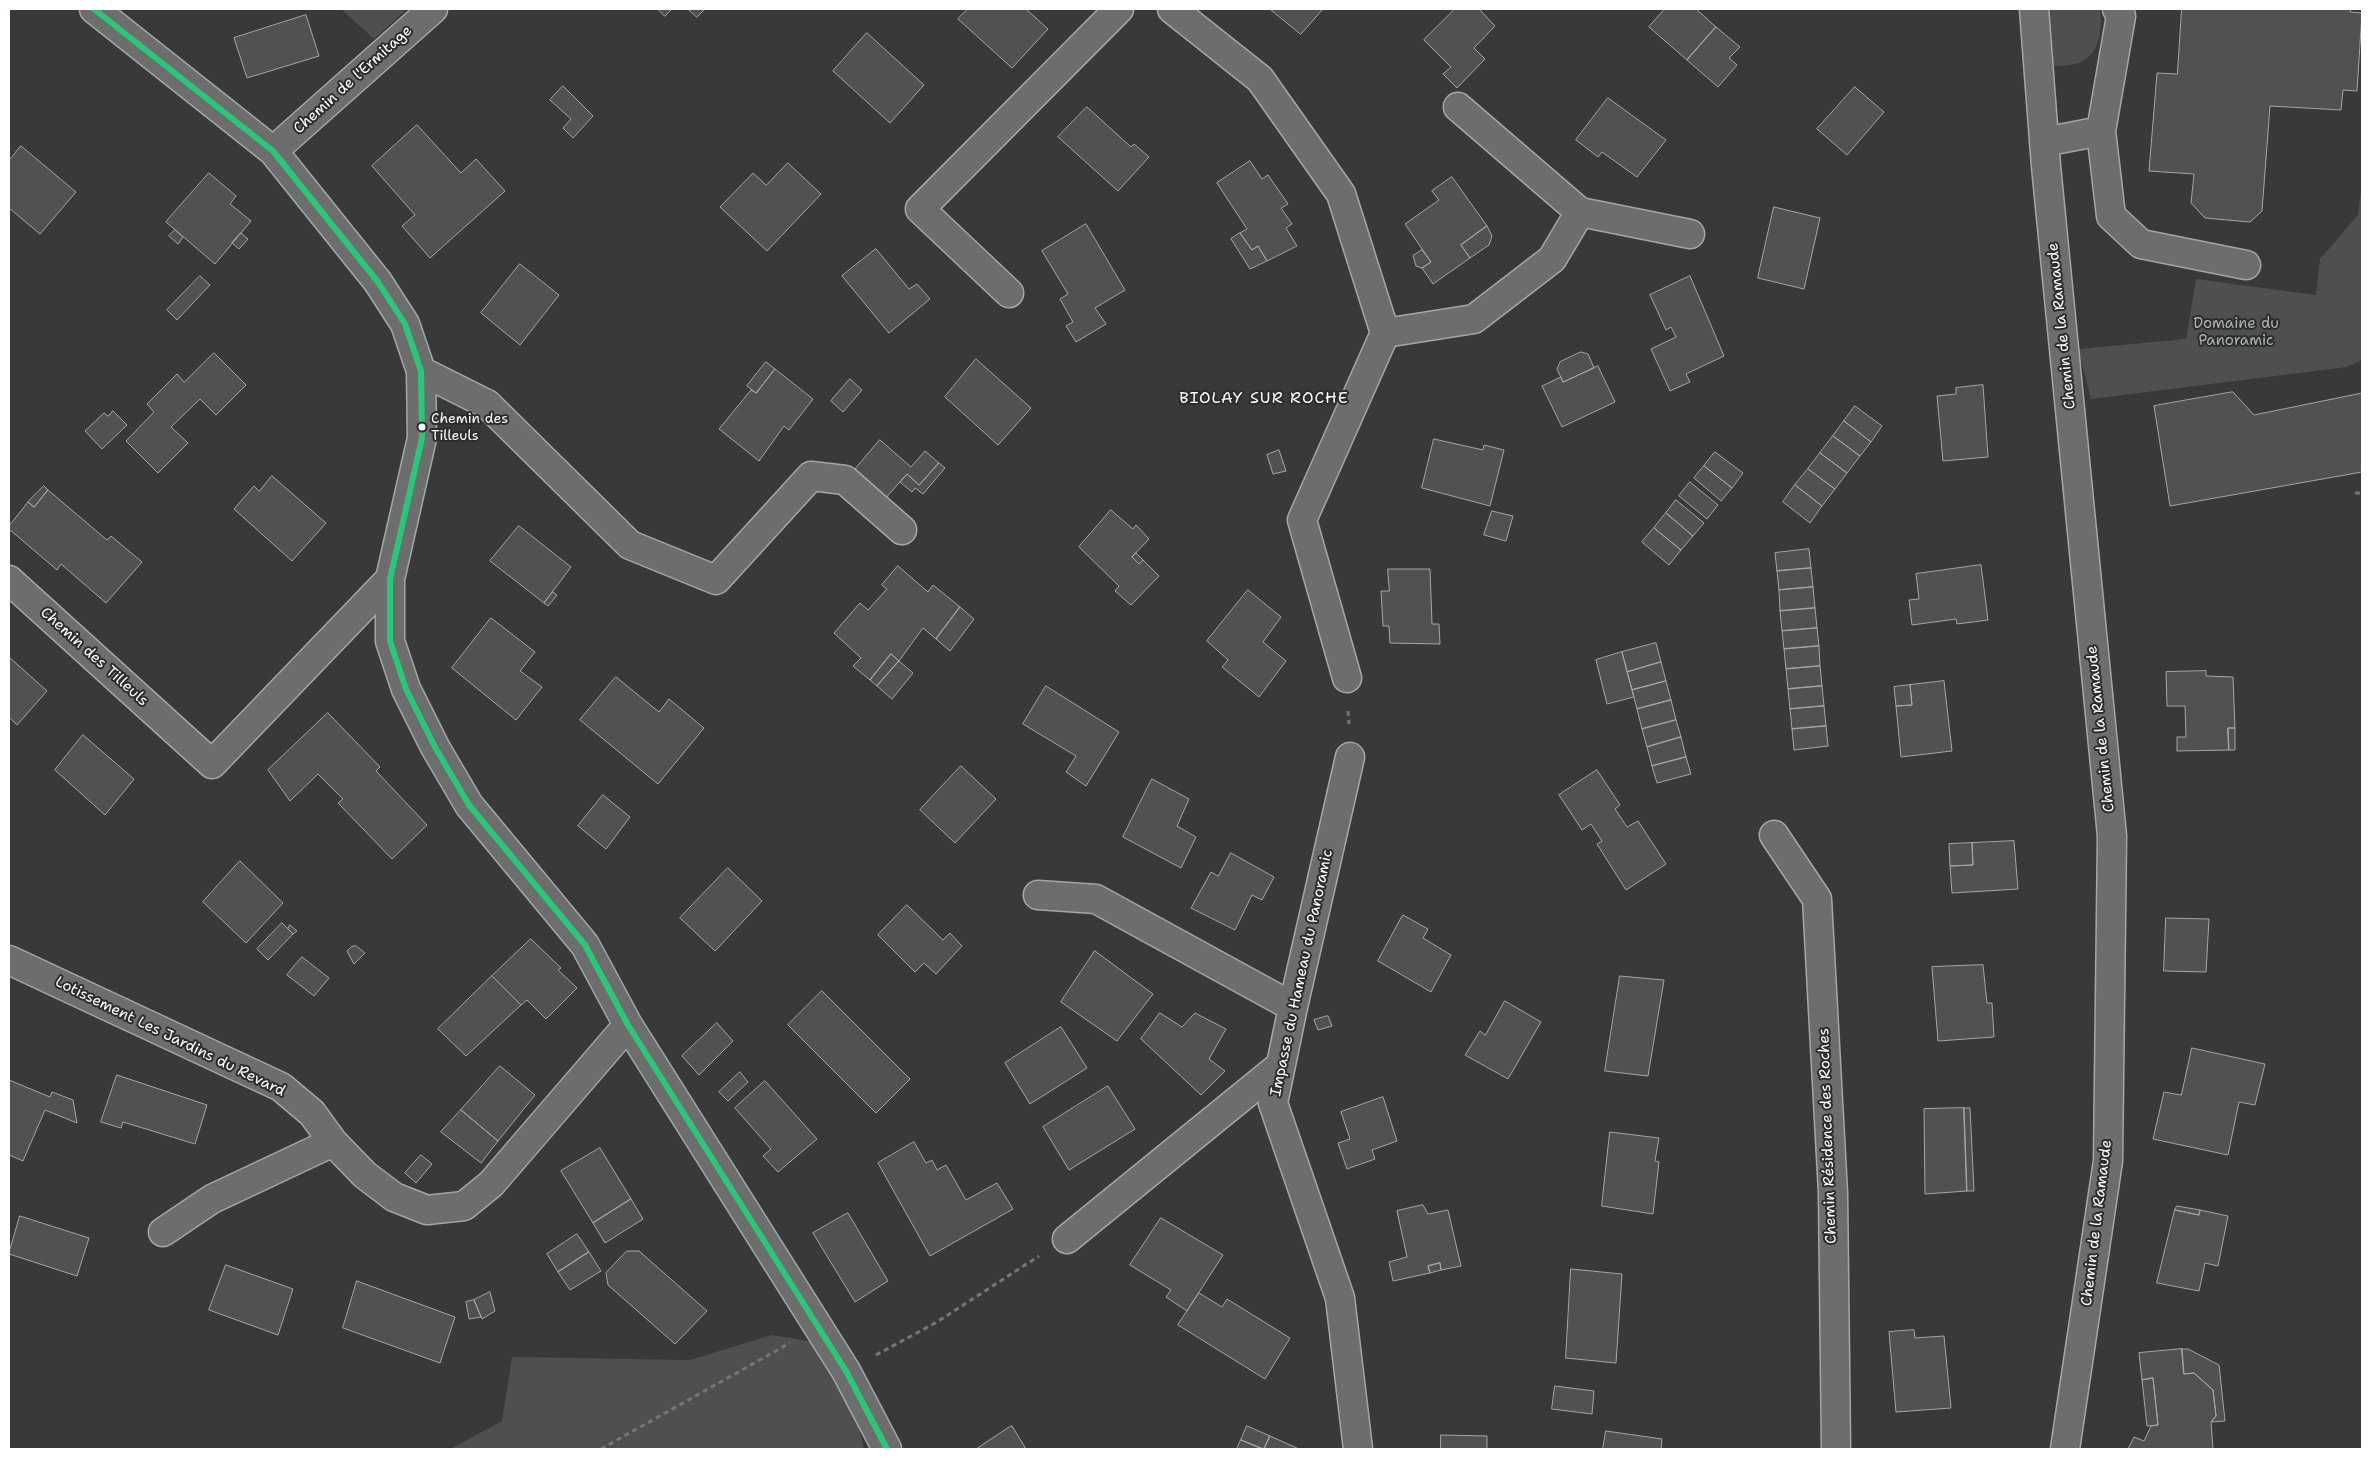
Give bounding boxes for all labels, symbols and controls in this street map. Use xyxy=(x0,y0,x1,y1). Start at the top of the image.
street label: Chemin de l'Ermitage xyxy=(290,22,416,138)
street label: Chemin de la Ramaude xyxy=(2044,242,2080,410)
park label: Domaine du Panoramic xyxy=(2193,315,2279,350)
district label: BIOLAY SUR ROCHE xyxy=(1177,389,1351,409)
place label: Chemin des Tilleuls xyxy=(431,411,508,444)
marker: Chemin des Tilleuls xyxy=(417,422,427,432)
street label: Chemin des Tilleuls xyxy=(36,604,152,710)
street label: Chemin de la Ramaude xyxy=(2083,645,2119,813)
street label: Impasse du Hameau du Panoramic xyxy=(1267,848,1337,1098)
street label: Lotissement Les Jardins du Revard xyxy=(52,973,288,1101)
street label: Chemin Résidence des Roches xyxy=(1815,1028,1841,1244)
street label: Chemin de la Ramaude xyxy=(2078,1139,2116,1307)

